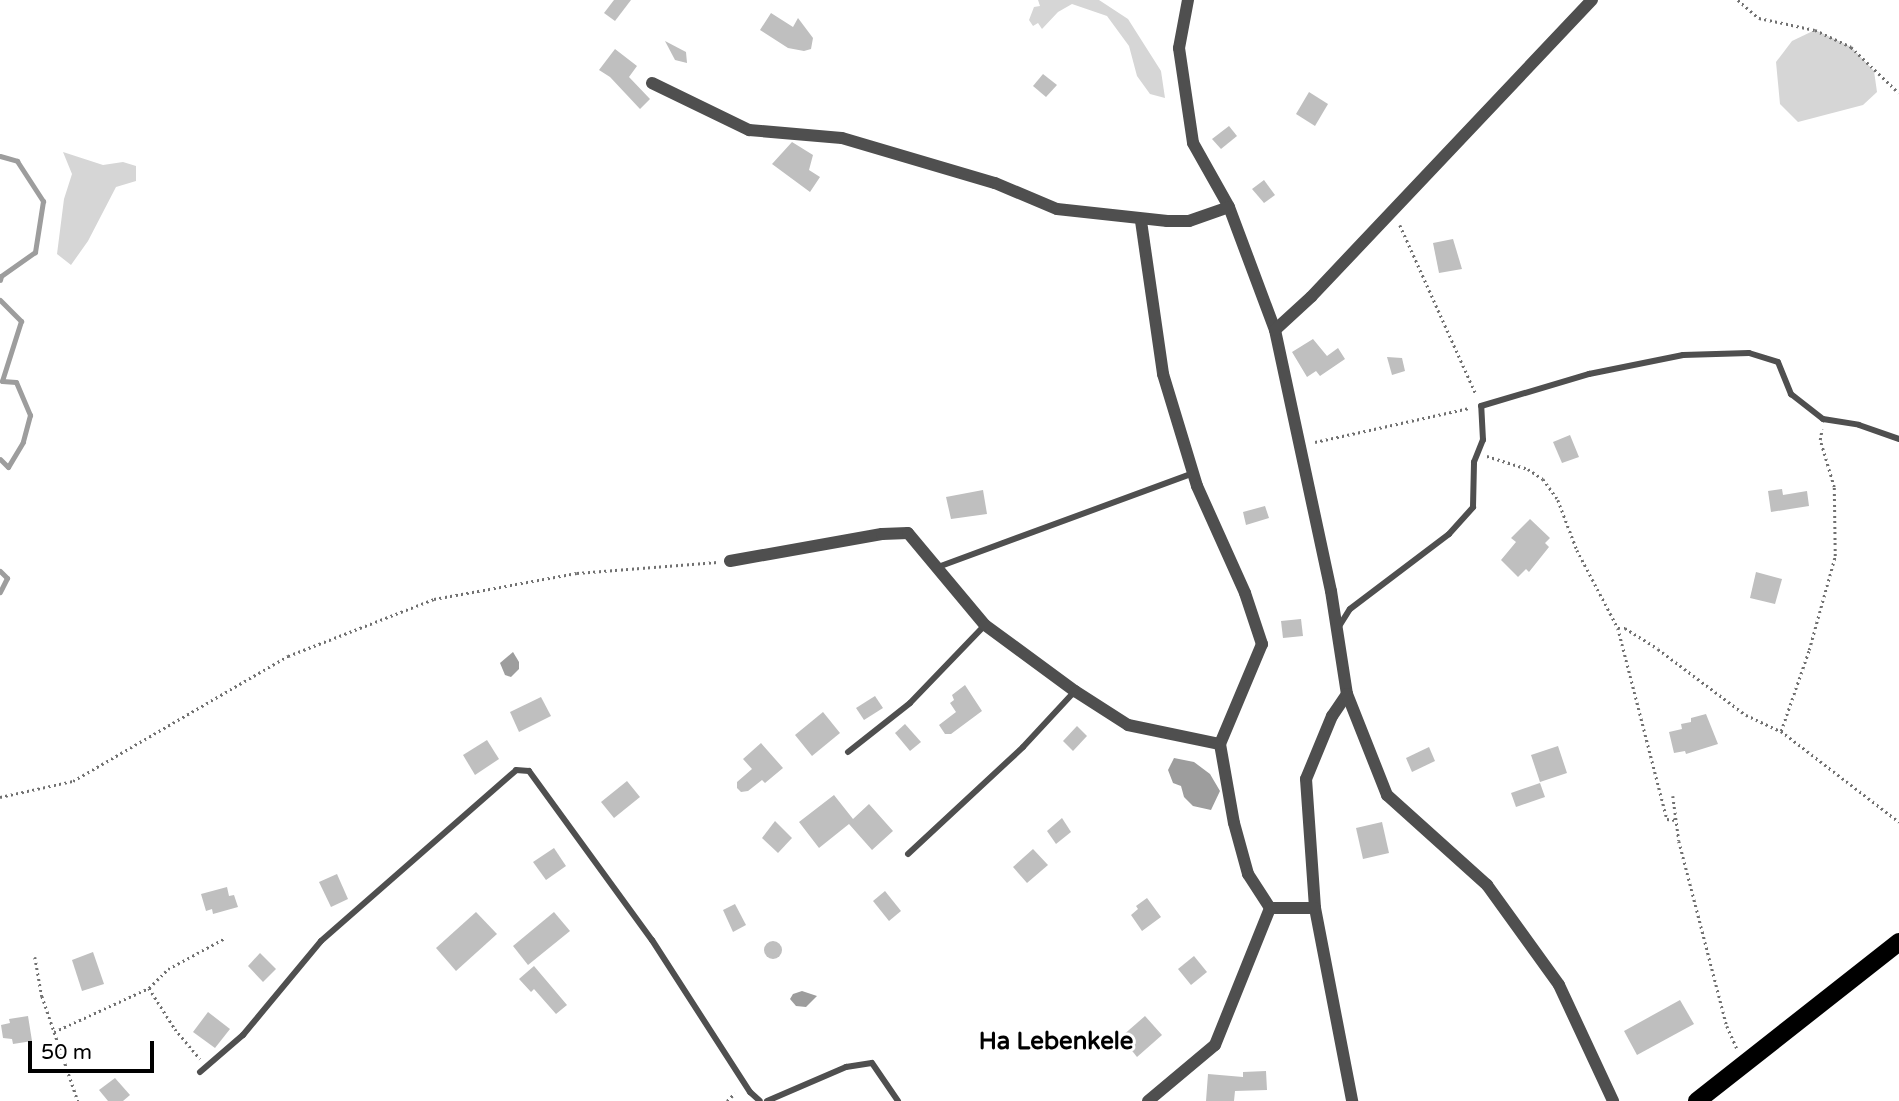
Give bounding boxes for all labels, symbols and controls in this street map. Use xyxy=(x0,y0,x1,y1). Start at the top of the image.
scale bar xyxy=(32,1028,158,1072)
district label: Ha Lebenkele xyxy=(979,1028,1133,1056)
text: 50 m xyxy=(41,1040,92,1065)

